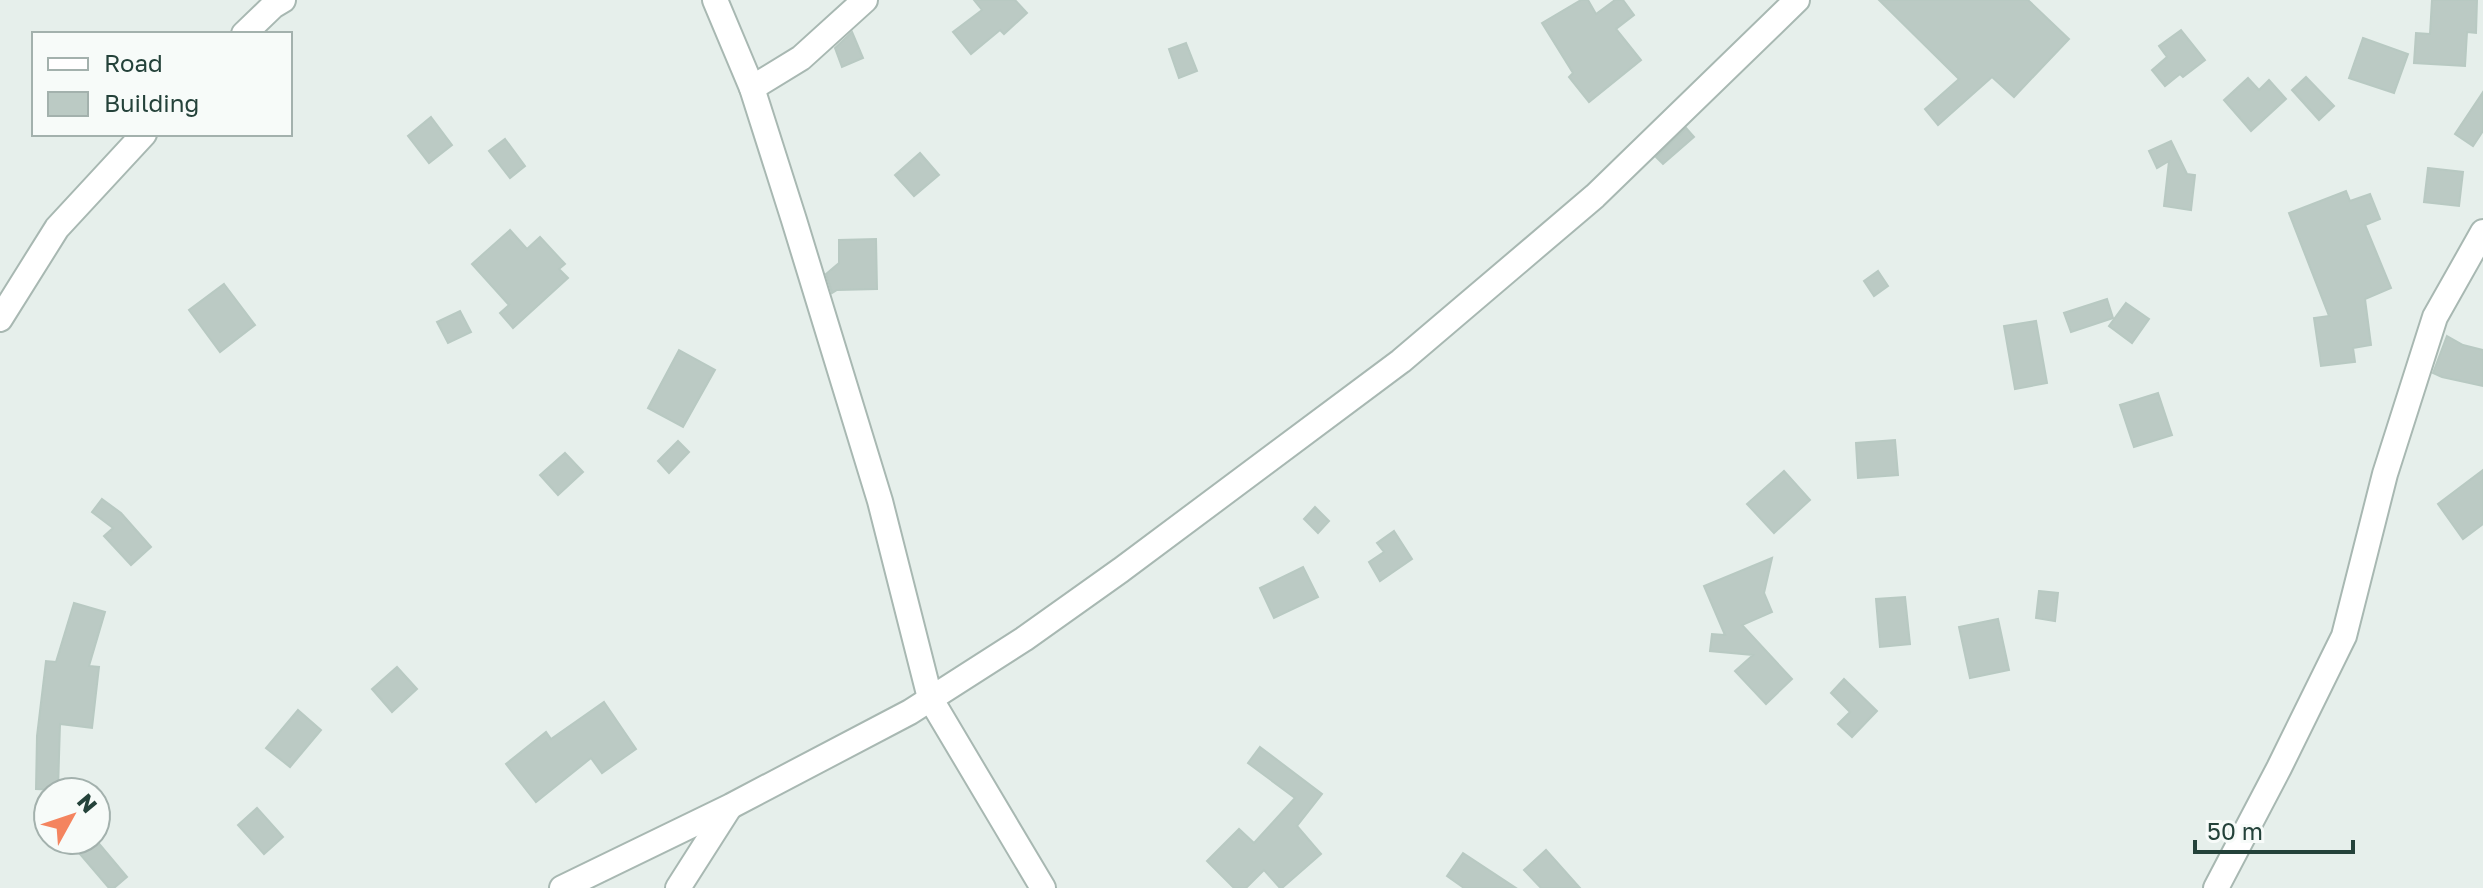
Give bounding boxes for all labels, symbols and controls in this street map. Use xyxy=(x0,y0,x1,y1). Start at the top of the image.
legend xyxy=(32,32,292,136)
text: Road xyxy=(104,48,163,77)
text: Building xyxy=(104,88,199,117)
north arrow xyxy=(32,776,112,856)
text: N xyxy=(72,788,103,818)
scale bar xyxy=(2195,804,2353,854)
text: 50 m xyxy=(2207,816,2263,845)

